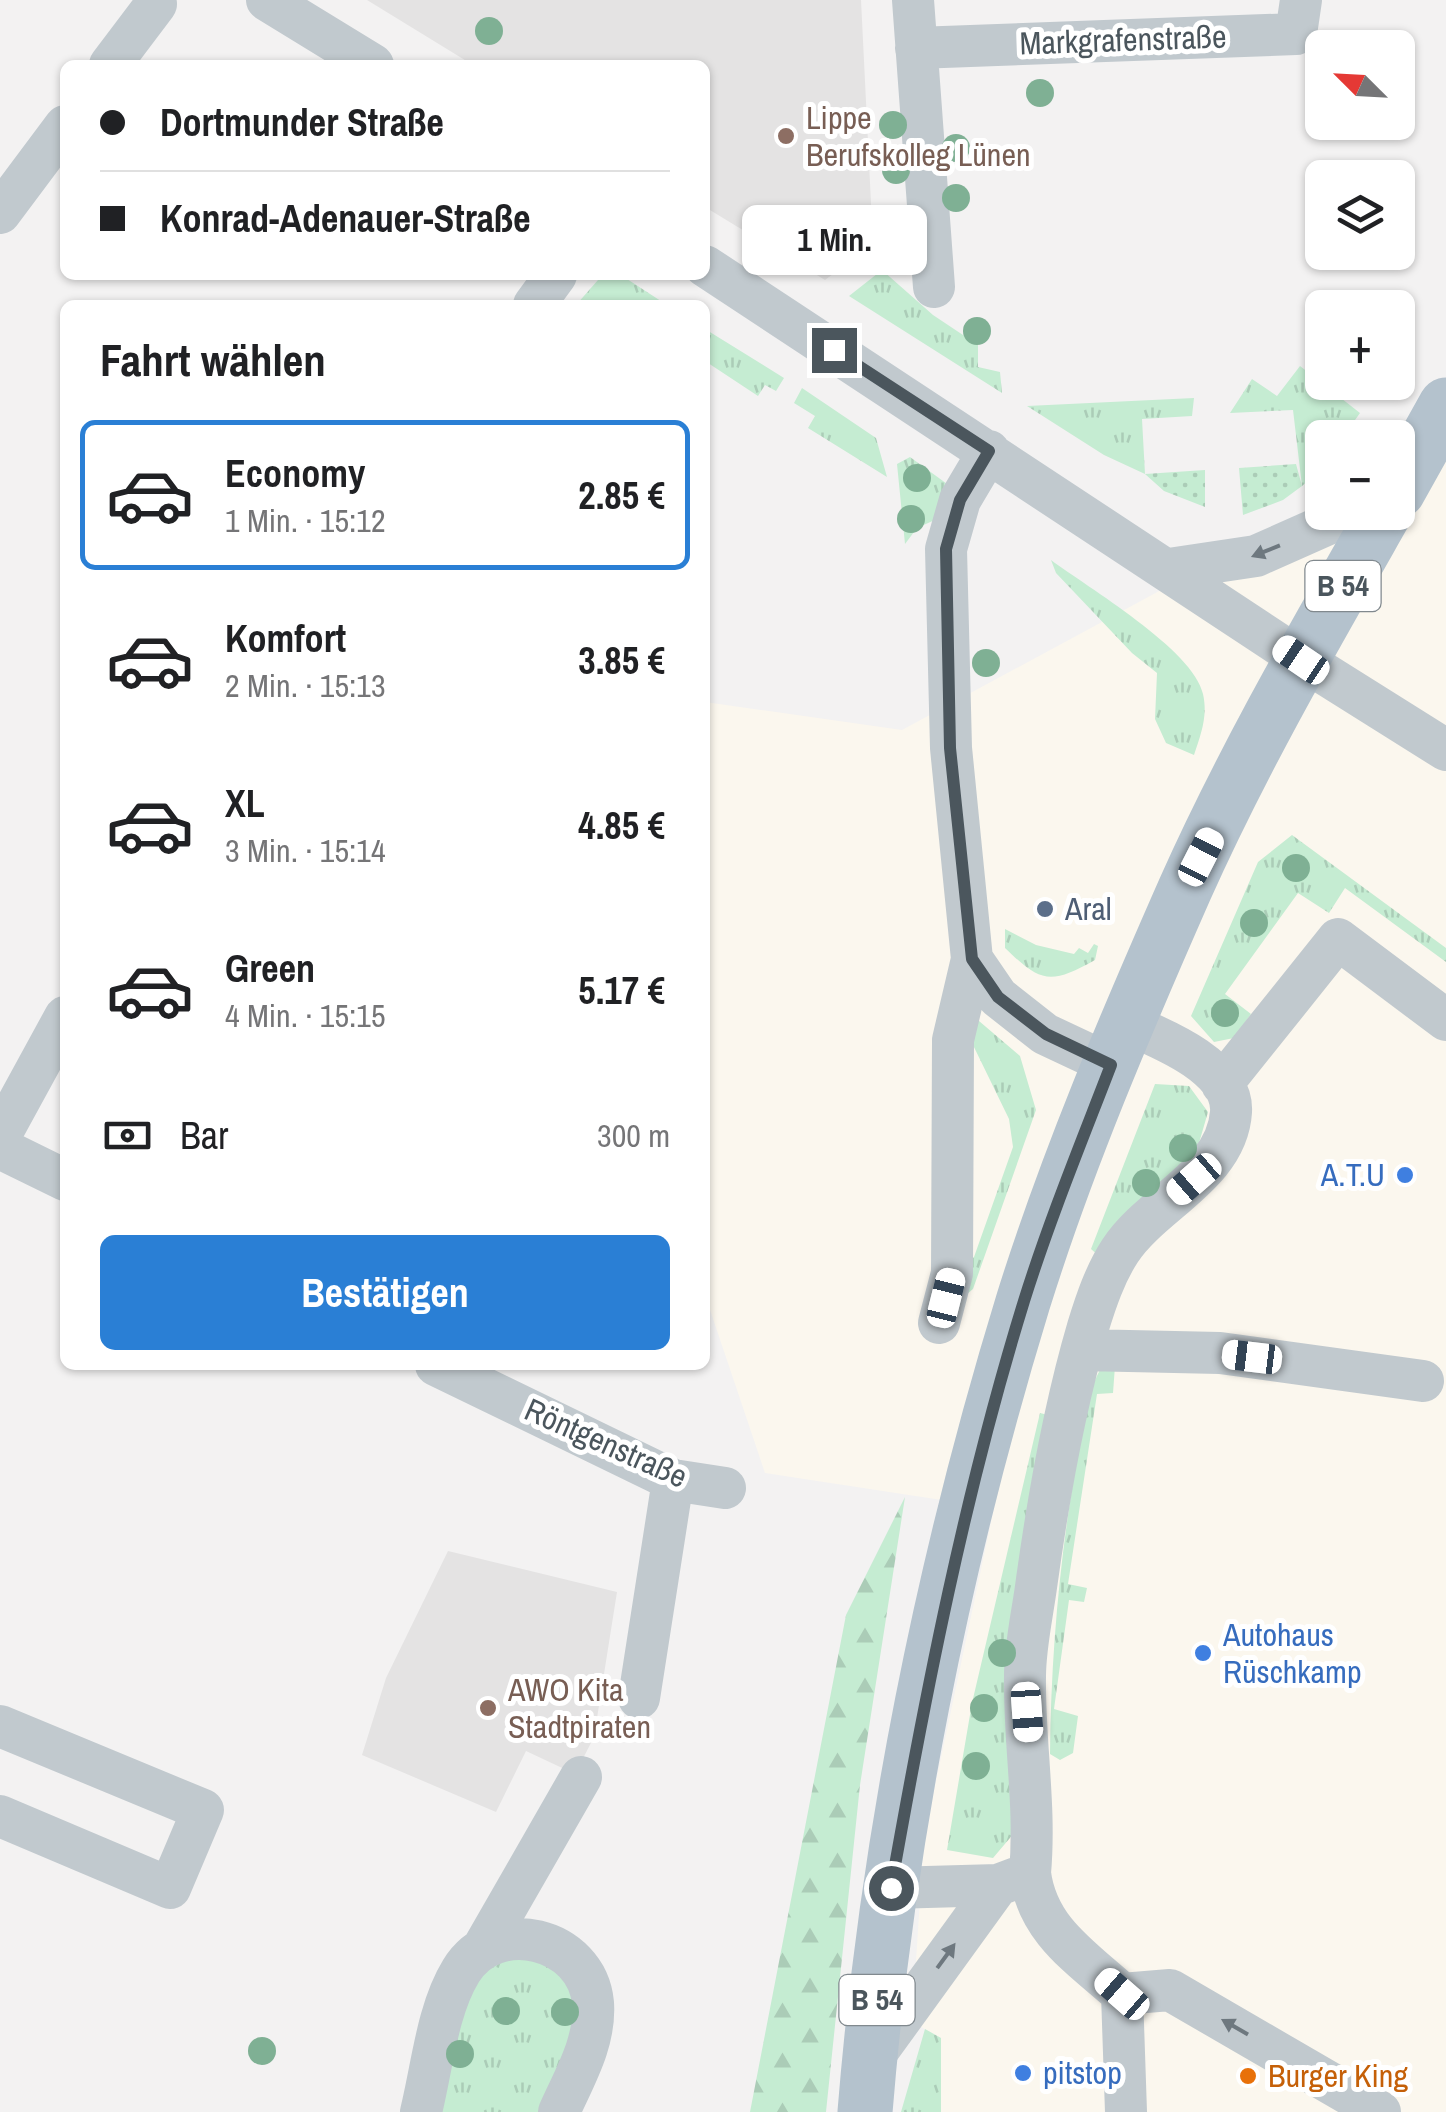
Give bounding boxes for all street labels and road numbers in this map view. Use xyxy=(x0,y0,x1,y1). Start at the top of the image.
street label: Markgrafenstraße xyxy=(1019,14,1227,65)
road number: B 54 xyxy=(1306,561,1380,611)
street label: Röntgenstraße xyxy=(518,1388,694,1497)
road number: B 54 xyxy=(840,1975,914,2025)

